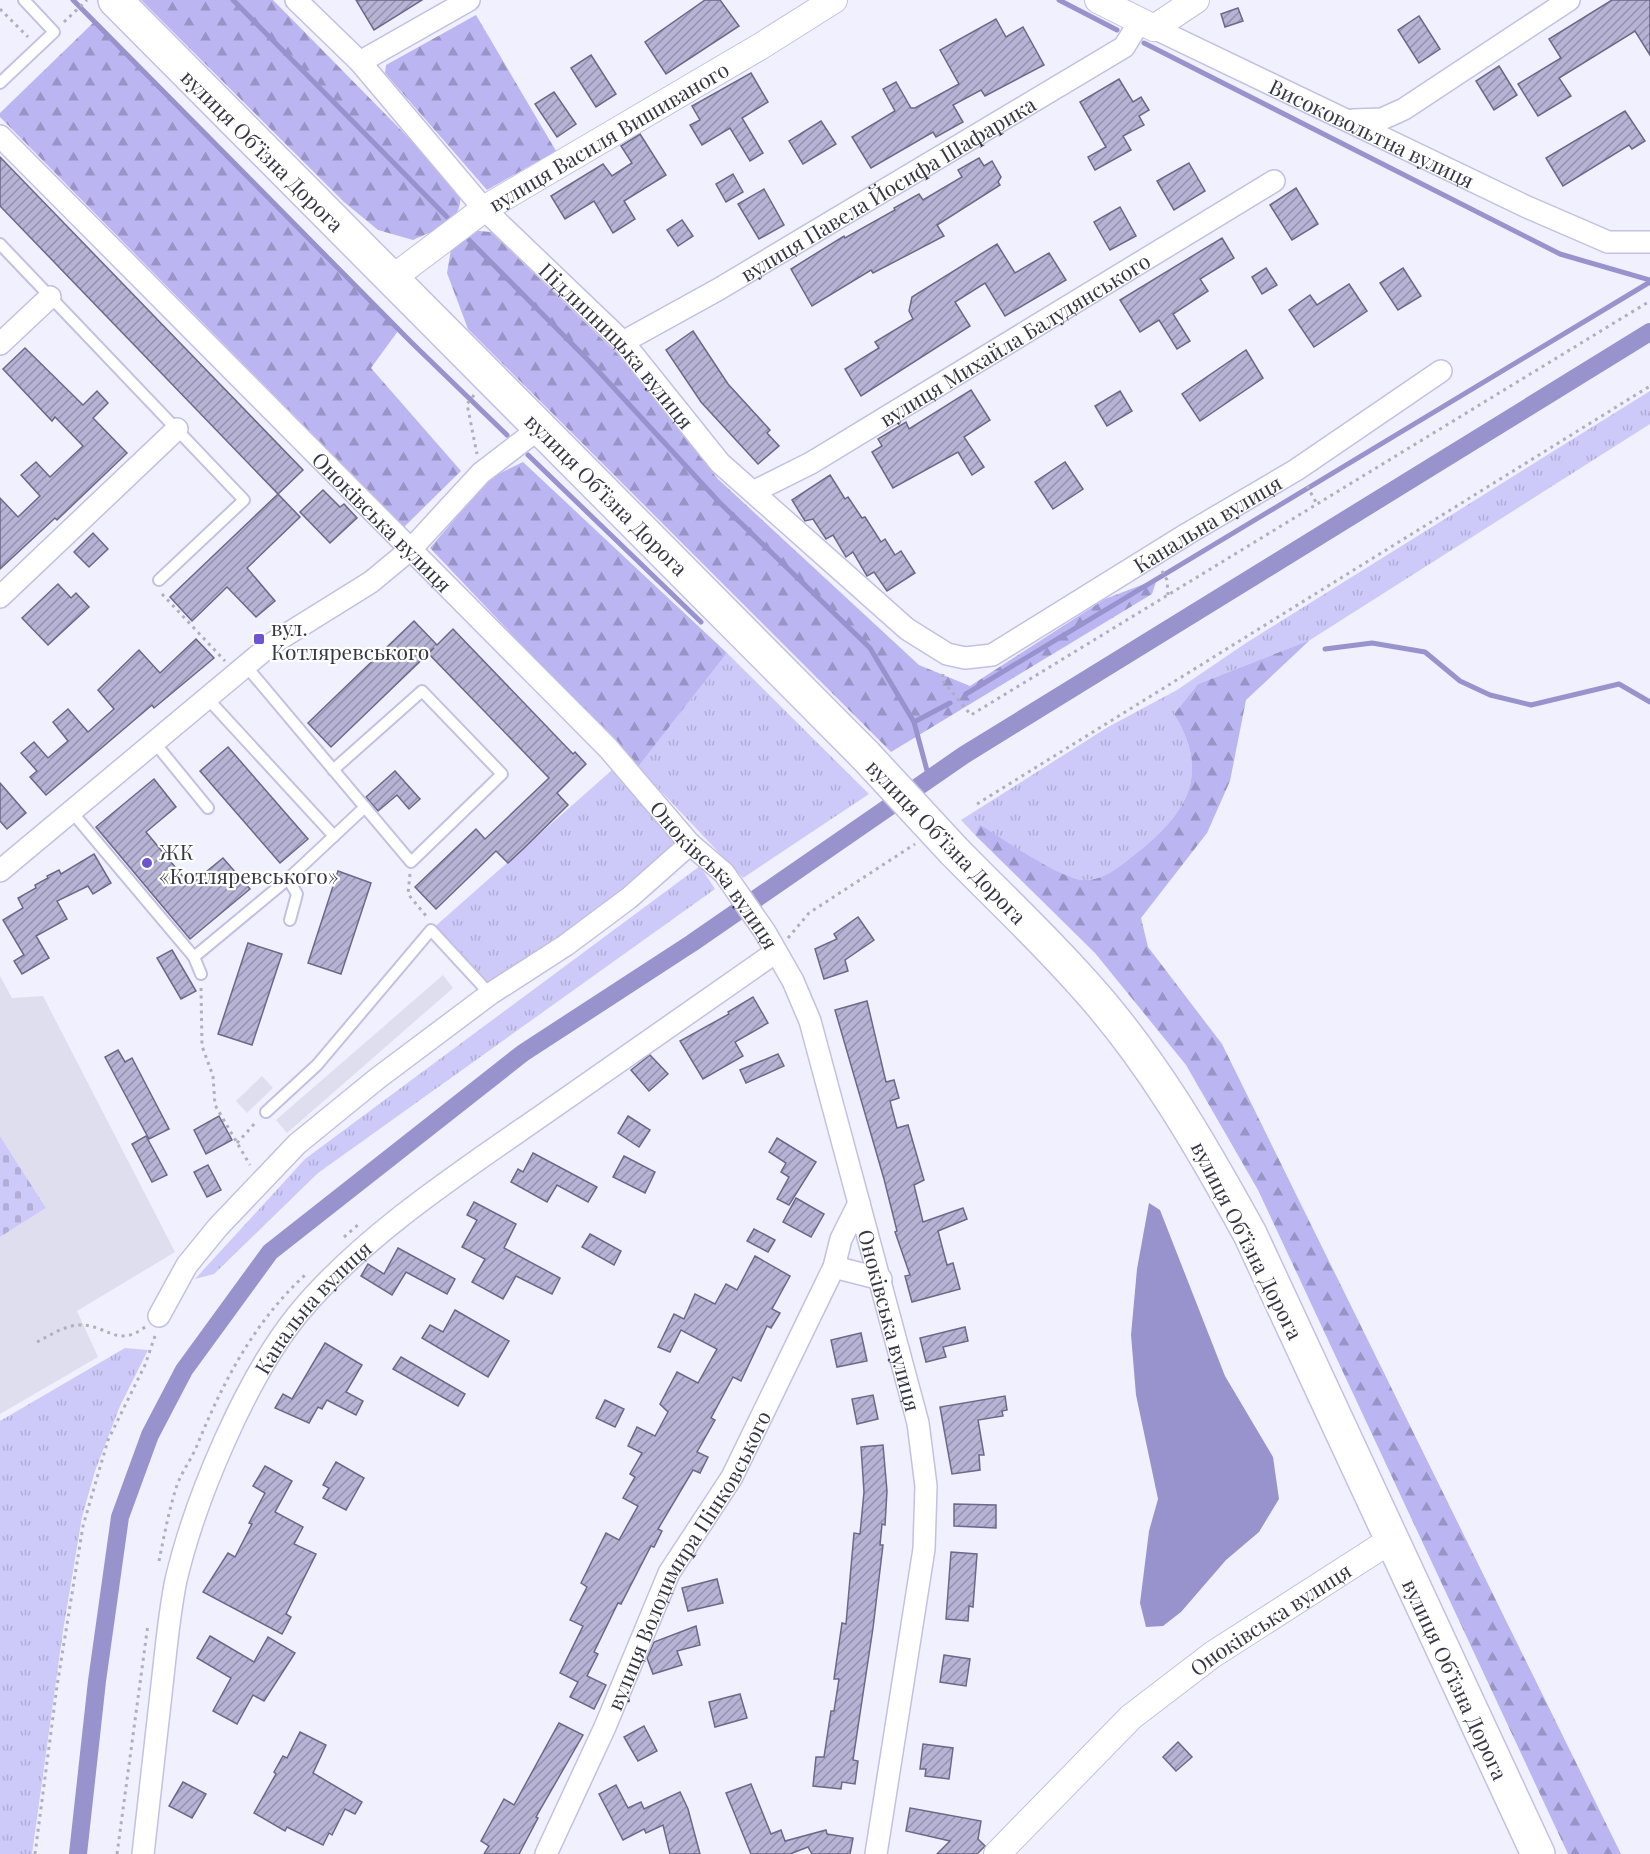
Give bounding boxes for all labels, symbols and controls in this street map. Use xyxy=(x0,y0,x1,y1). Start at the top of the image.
street label: вулиця Василя Вишиваного xyxy=(483,54,733,217)
street label: вулиця Обʼїзна Дорога xyxy=(176,63,351,238)
street label: Високовольтна вулиця xyxy=(1265,72,1479,194)
street label: вулиця Павела Йосифа Шафарика xyxy=(735,89,1041,287)
street label: вулиця Михайла Балудянського xyxy=(874,246,1155,432)
street label: Підлипницька вулиця xyxy=(534,256,701,434)
street label: вулиця Обʼїзна Дорога xyxy=(520,407,695,582)
street label: Оноківська вулиця xyxy=(307,445,459,598)
street label: Канальна вулиця xyxy=(1128,468,1286,578)
place label: вул. Котляревського xyxy=(271,613,429,665)
marker: вул. Котляревського xyxy=(252,632,266,646)
street label: вулиця Обʼїзна Дорога xyxy=(861,753,1033,930)
street label: Оноківська вулиця xyxy=(645,794,786,954)
place label: ЖК «Котляревського» xyxy=(159,837,338,889)
marker: ЖК «Котляревського» xyxy=(140,856,154,870)
street label: вулиця Обʼїзна Дорога xyxy=(1186,1136,1310,1344)
street label: Оноківська вулиця xyxy=(853,1226,928,1414)
street label: Канальна вулиця xyxy=(247,1234,376,1379)
street label: вулиця Володимира Пінковського xyxy=(600,1405,776,1714)
street label: Оноківська вулиця xyxy=(1183,1556,1356,1681)
street label: вулиця Обʼїзна Дорога xyxy=(1397,1574,1515,1785)

